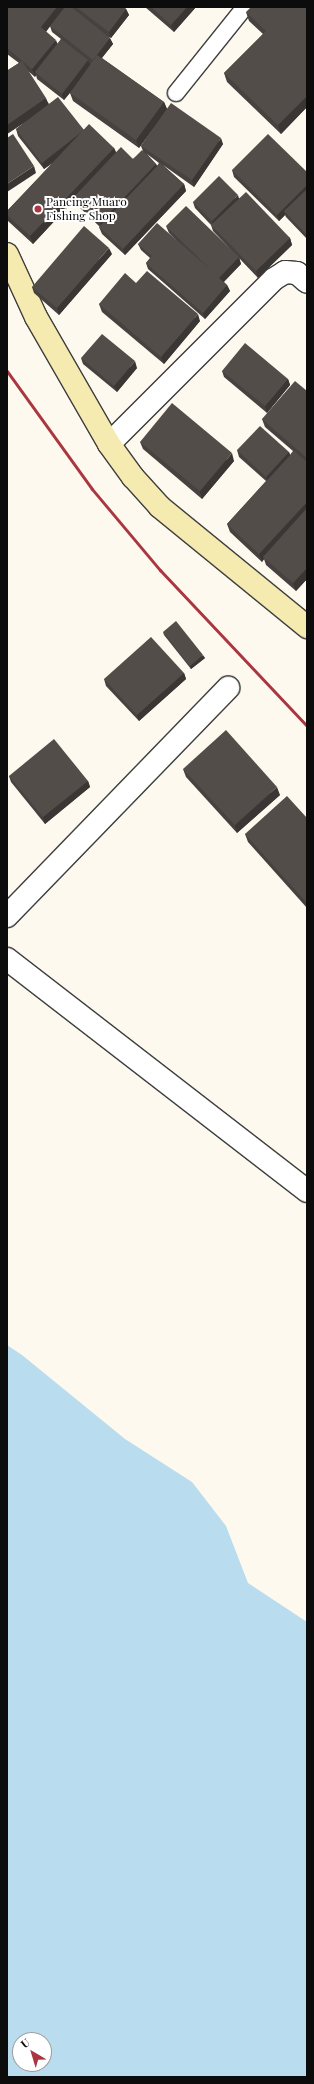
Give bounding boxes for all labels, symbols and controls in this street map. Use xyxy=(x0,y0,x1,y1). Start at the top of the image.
place label: Pancing Muaro Fishing Shop xyxy=(46,195,127,223)
marker: Pancing Muaro Fishing Shop xyxy=(33,204,43,214)
north arrow xyxy=(12,2032,52,2072)
text: U xyxy=(17,2035,33,2051)

